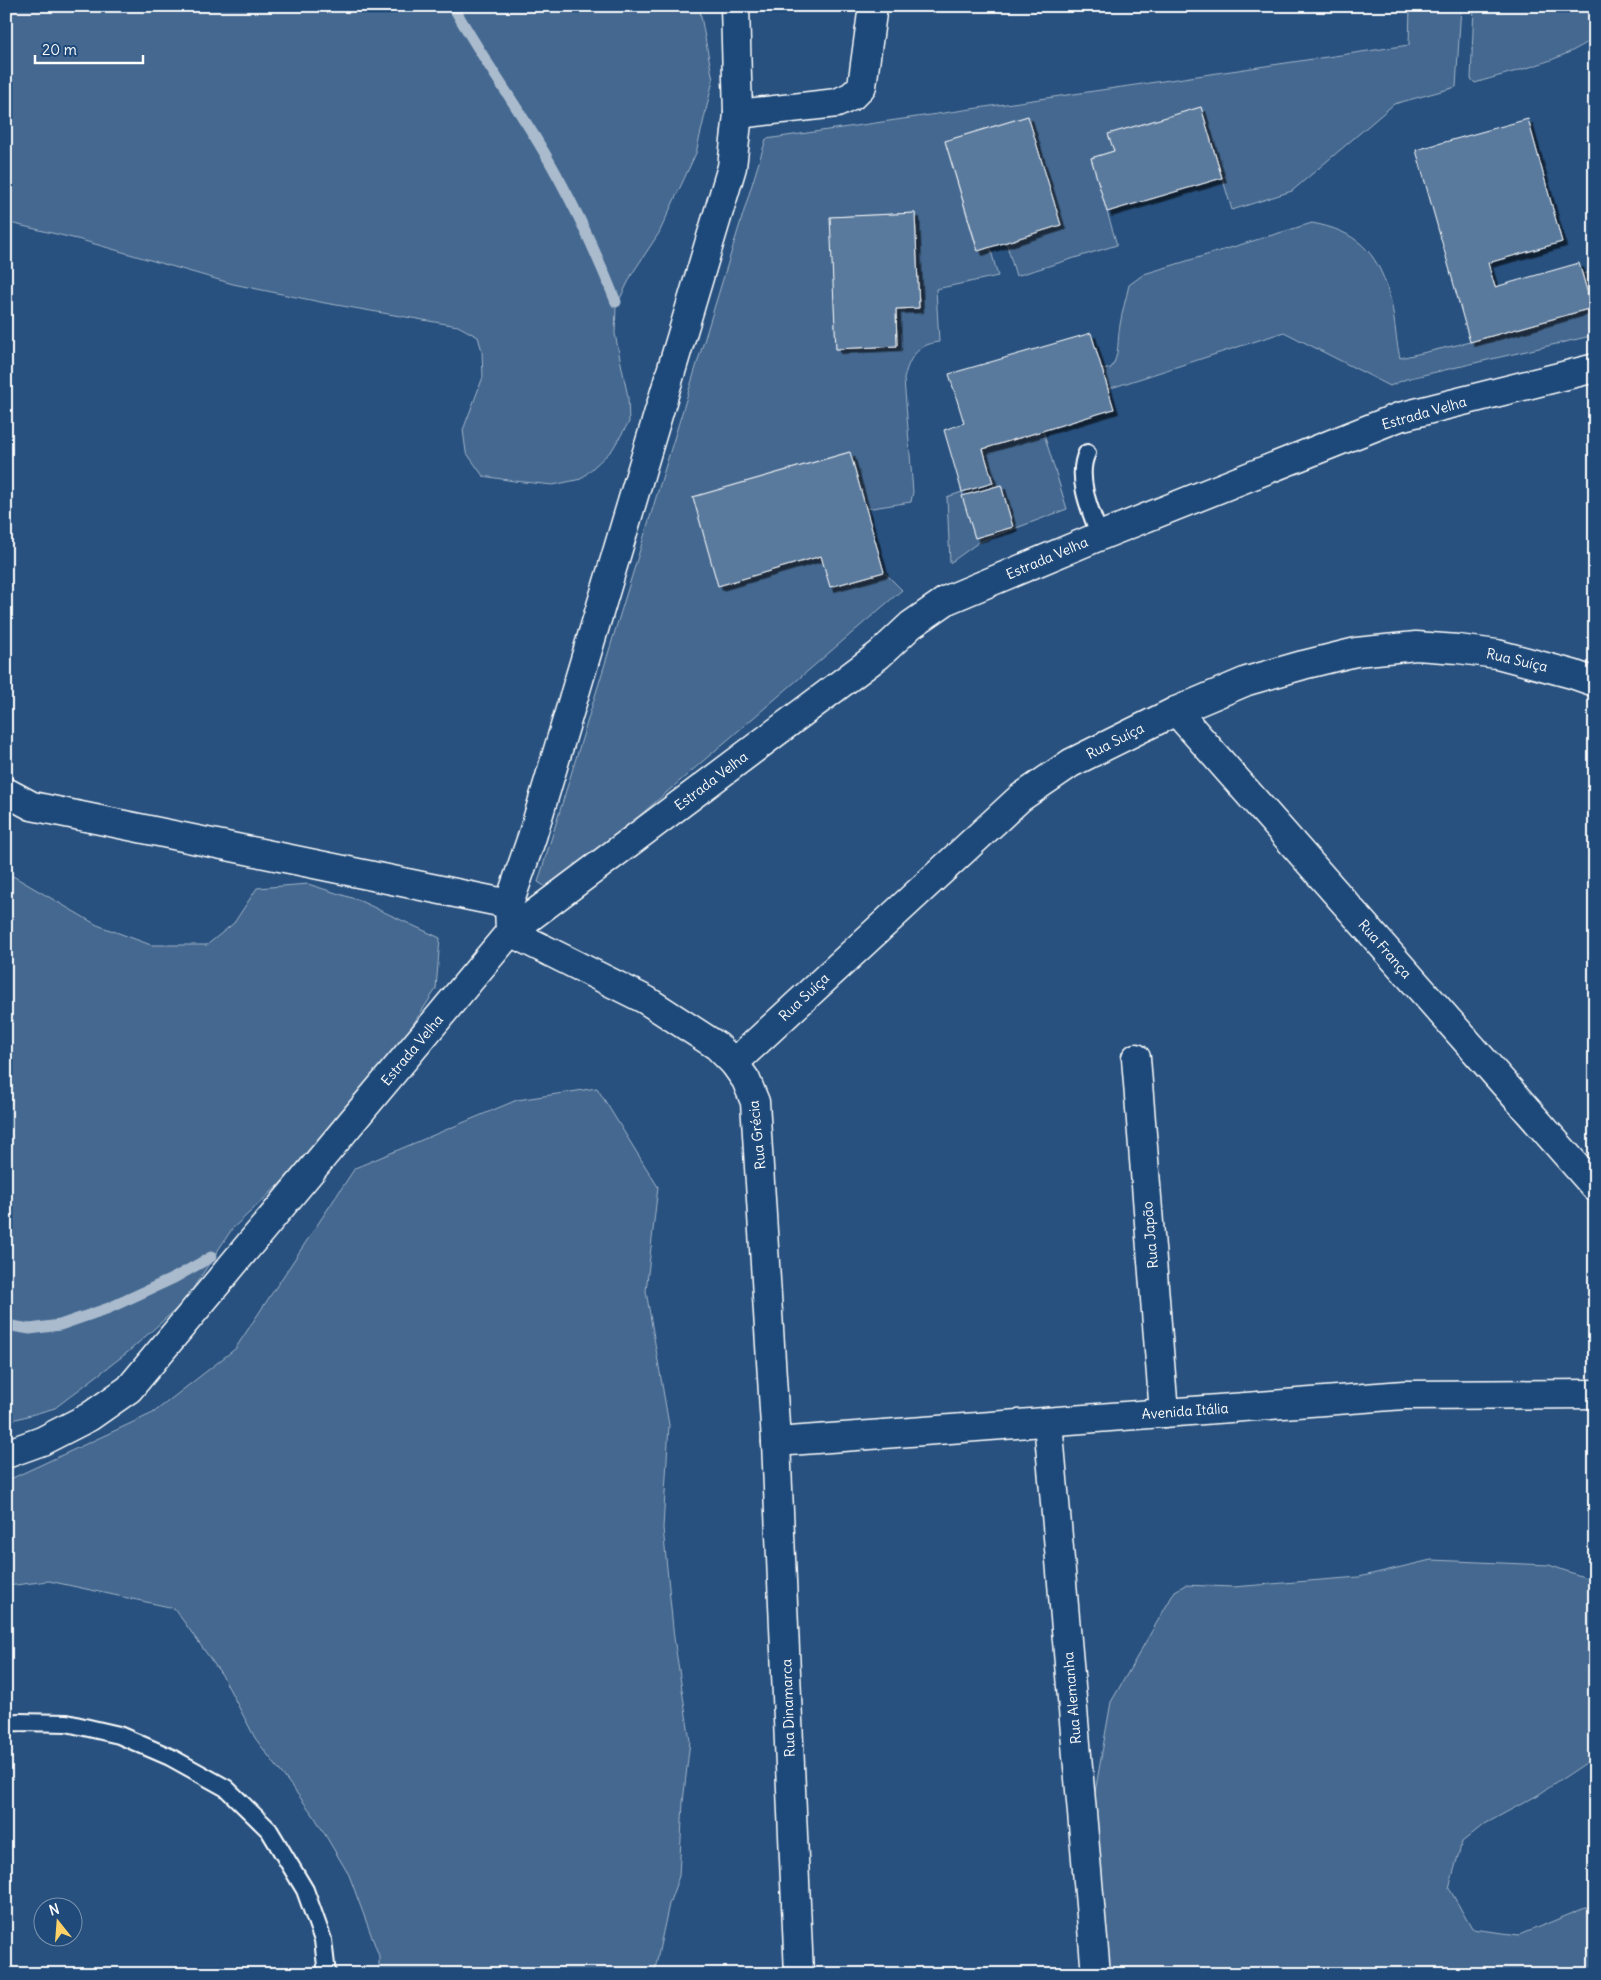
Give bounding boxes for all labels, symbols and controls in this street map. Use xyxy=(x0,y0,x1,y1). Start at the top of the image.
scale bar xyxy=(35,32,142,64)
text: 20 m xyxy=(42,40,77,59)
street label: Estrada Velha xyxy=(1380,392,1468,434)
street label: Estrada Velha xyxy=(1003,533,1091,583)
street label: Rua Suíça xyxy=(1485,644,1549,676)
street label: Rua Suíça xyxy=(1083,719,1147,763)
street label: Estrada Velha xyxy=(671,748,751,814)
street label: Rua França xyxy=(1354,916,1416,982)
street label: Rua Suíça xyxy=(775,969,833,1025)
street label: Estrada Velha xyxy=(377,1011,447,1089)
street label: Rua Grécia xyxy=(744,1100,770,1170)
street label: Rua Japão xyxy=(1138,1201,1162,1269)
street label: Avenida Itália xyxy=(1141,1399,1229,1423)
street label: Rua Alemanha xyxy=(1059,1651,1085,1745)
street label: Rua Dinamarca xyxy=(777,1659,799,1757)
north arrow xyxy=(32,1898,82,1948)
text: N xyxy=(47,1900,61,1920)

